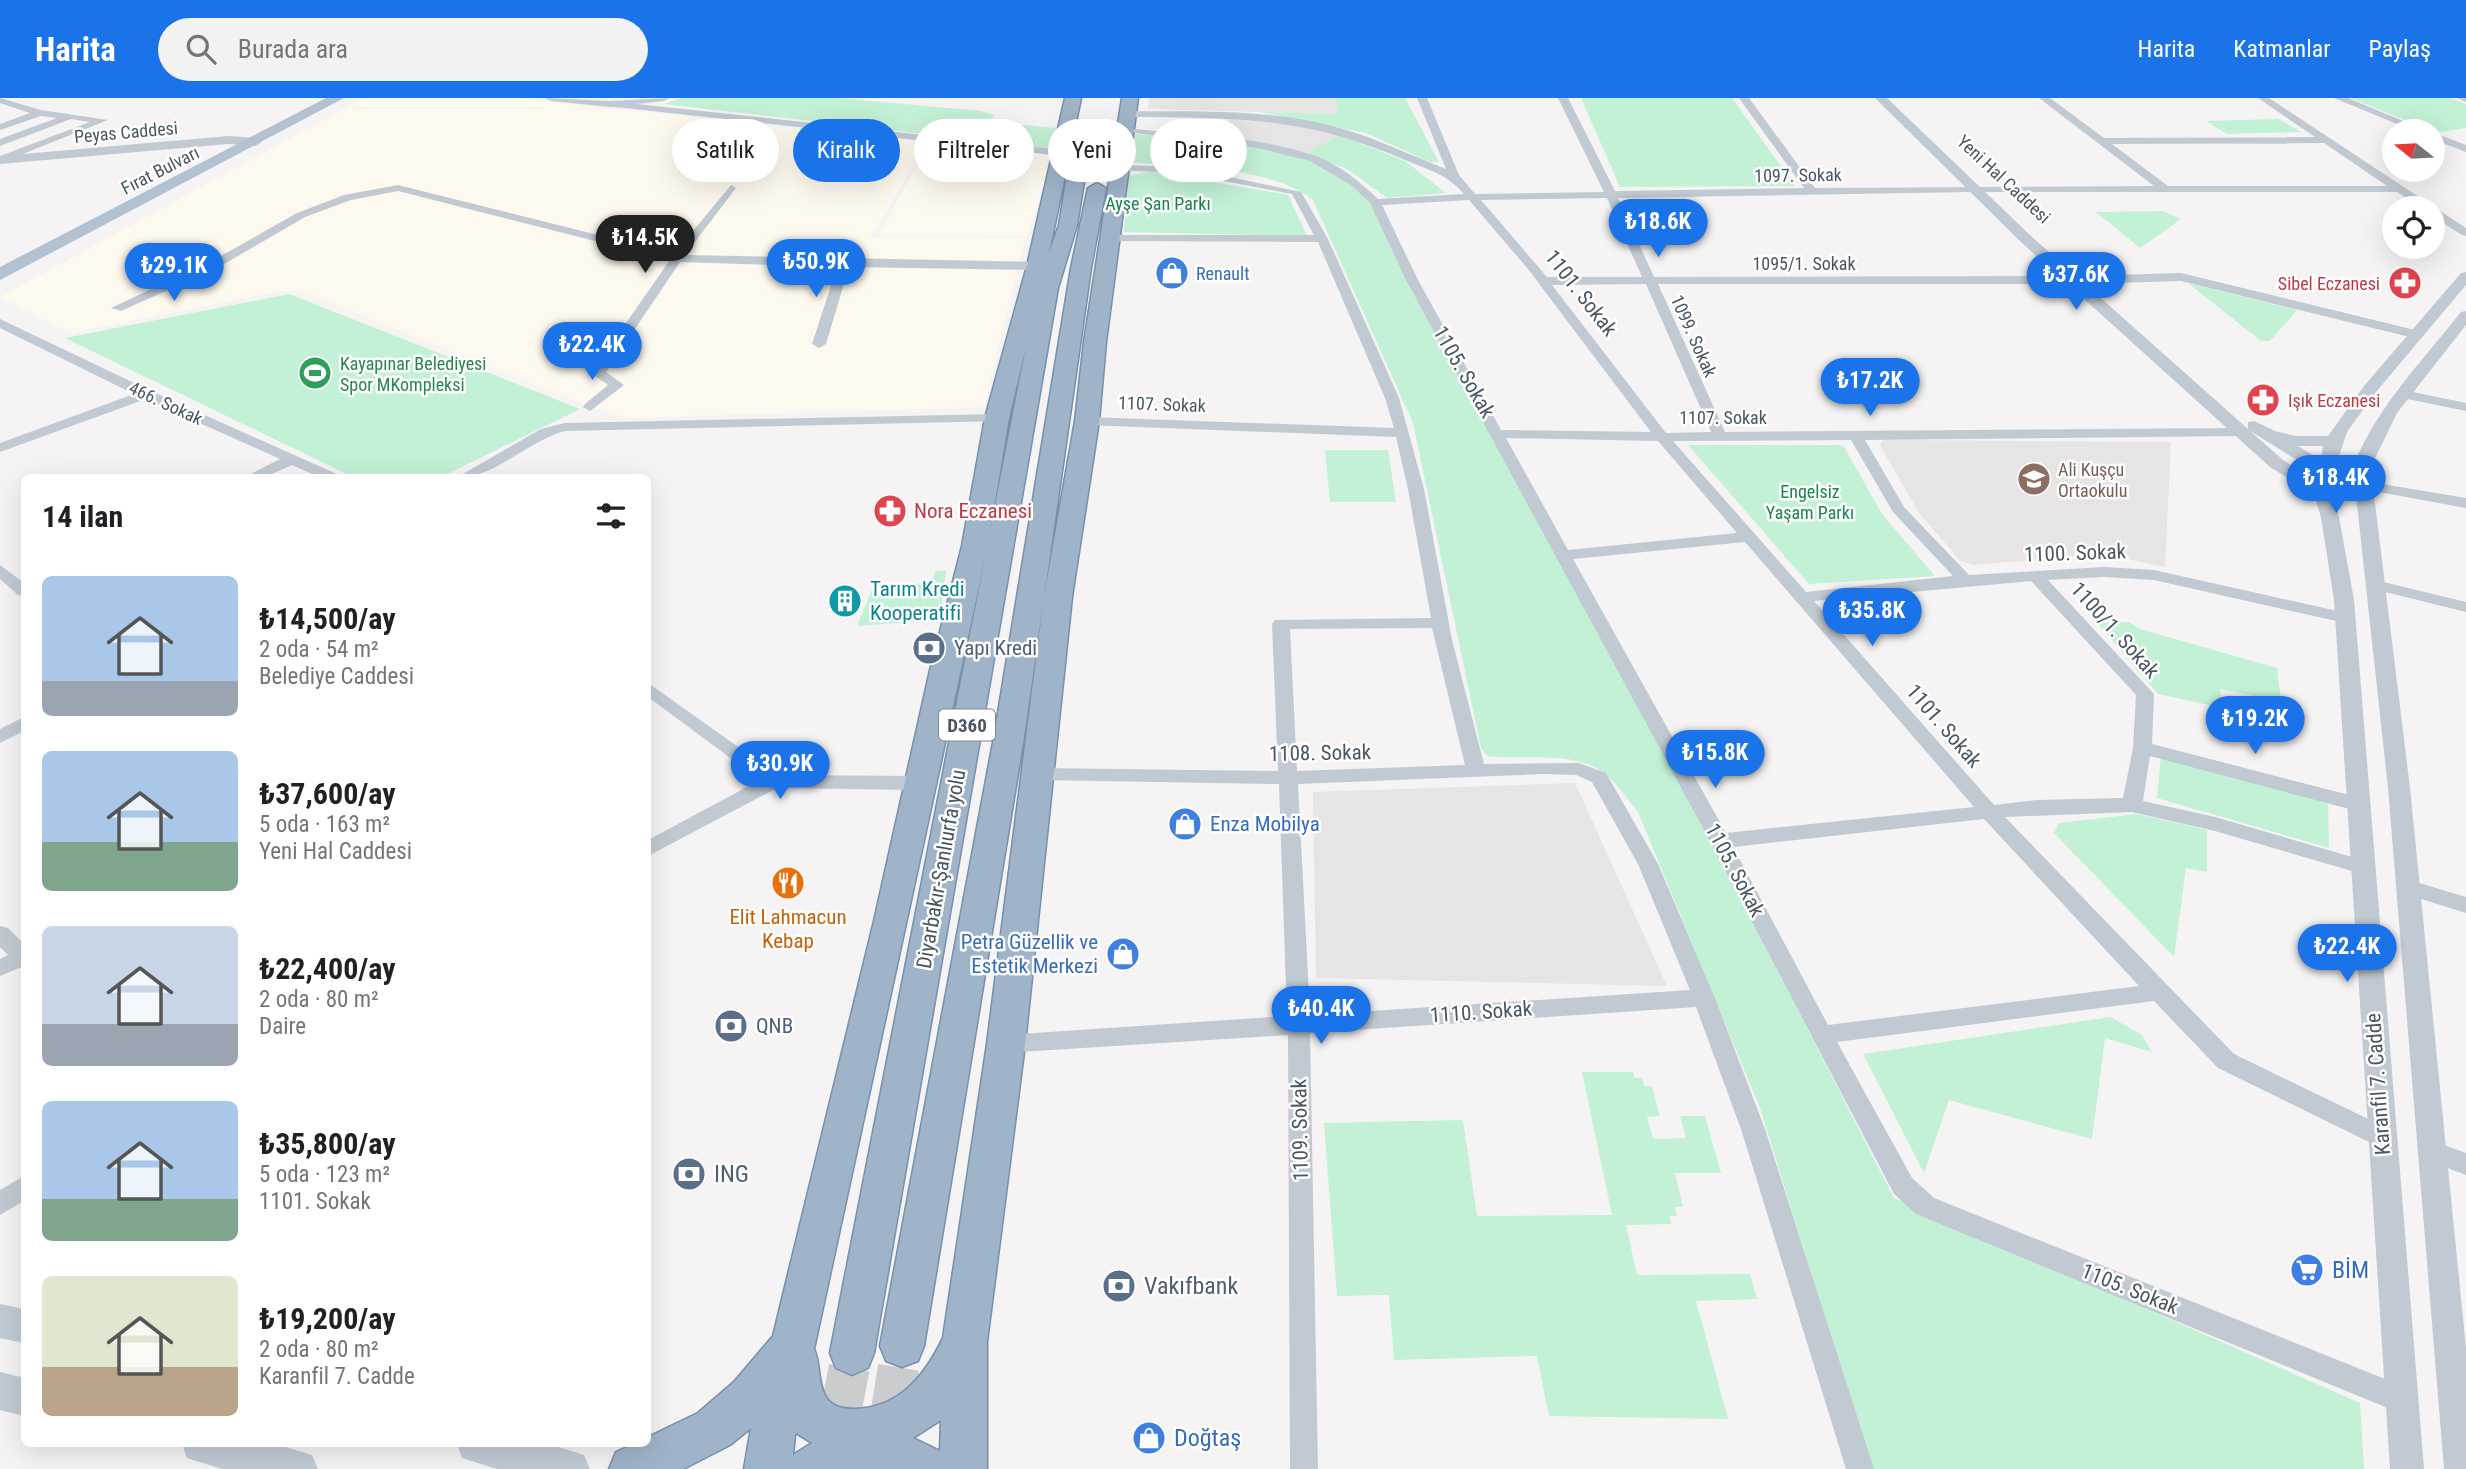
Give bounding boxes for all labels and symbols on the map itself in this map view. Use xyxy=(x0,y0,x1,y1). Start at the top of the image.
street label: Peyas Caddesi xyxy=(73,117,179,147)
north arrow xyxy=(2382,119,2445,182)
street label: Yeni Hal Caddesi xyxy=(1953,130,2055,228)
street label: Fırat Bulvarı xyxy=(118,141,202,199)
street label: 1097. Sokak xyxy=(1754,164,1842,186)
park label: Ayşe Şan Parkı xyxy=(1105,193,1211,214)
pin: ₺18.6K xyxy=(1601,200,1715,259)
pin: ₺14.5K xyxy=(588,216,702,275)
pin: ₺50.9K xyxy=(759,240,873,299)
pin: ₺29.1K xyxy=(117,244,231,303)
street label: 1101. Sokak xyxy=(1540,245,1622,341)
pin: ₺37.6K xyxy=(2019,252,2133,312)
street label: 1095/1. Sokak xyxy=(1752,253,1856,274)
shop icon: Renault xyxy=(1153,254,1191,292)
place label: Renault xyxy=(1196,263,1250,284)
pharmacy icon: Sibel Eczanesi xyxy=(2386,264,2424,302)
place label: Sibel Eczanesi xyxy=(2278,273,2380,294)
street label: 1099. Sokak xyxy=(1667,292,1721,380)
pin: ₺22.4K xyxy=(535,322,649,382)
street label: 1105. Sokak xyxy=(1428,322,1500,423)
place label: Kayapınar Belediyesi Spor MKompleksi xyxy=(340,353,486,395)
sports icon: Kayapınar Belediyesi Spor MKompleksi xyxy=(296,354,334,392)
pin: ₺17.2K xyxy=(1813,358,1927,418)
street label: 466. Sokak xyxy=(126,377,206,429)
pharmacy icon: Işık Eczanesi xyxy=(2244,381,2282,419)
place label: Işık Eczanesi xyxy=(2288,390,2380,411)
street label: 1107. Sokak xyxy=(1118,392,1206,416)
street label: 1107. Sokak xyxy=(1679,407,1767,428)
pin: ₺18.4K xyxy=(2279,456,2393,515)
place label: Ali Kuşçu Ortaokulu xyxy=(2058,459,2127,501)
school or university icon: Ali Kuşçu Ortaokulu xyxy=(2015,460,2053,498)
park label: Engelsiz Yaşam Parkı xyxy=(1766,481,1854,523)
pharmacy icon: Nora Eczanesi xyxy=(871,492,909,530)
place label: Nora Eczanesi xyxy=(914,499,1032,523)
street label: 1100. Sokak xyxy=(2023,539,2127,567)
place label: Tarım Kredi Kooperatifi xyxy=(870,577,965,625)
street label: 1100/1. Sokak xyxy=(2066,577,2165,683)
building icon: Tarım Kredi Kooperatifi xyxy=(826,582,864,620)
pin: ₺35.8K xyxy=(1815,588,1929,648)
bank icon: Yapı Kredi xyxy=(910,629,948,667)
place label: Yapı Kredi xyxy=(954,636,1037,660)
street label: 1101. Sokak xyxy=(1901,680,1987,773)
pin: ₺19.2K xyxy=(2198,696,2312,756)
road number: D360 xyxy=(939,710,995,740)
pin: ₺15.8K xyxy=(1658,730,1772,790)
street label: 1108. Sokak xyxy=(1269,740,1372,766)
pin: ₺30.9K xyxy=(723,742,837,801)
street label: Diyarbakır-Şanlıurfa yolu xyxy=(912,768,970,970)
shop icon: Enza Mobilya xyxy=(1166,805,1204,843)
place label: Enza Mobilya xyxy=(1210,812,1320,836)
street label: 1105. Sokak xyxy=(1700,819,1770,921)
restaurant icon: Elit Lahmacun Kebap xyxy=(769,864,807,902)
place label: Elit Lahmacun Kebap xyxy=(729,905,847,953)
pin: ₺22.4K xyxy=(2290,924,2404,984)
place label: Petra Güzellik ve Estetik Merkezi xyxy=(961,930,1098,978)
shop icon: Petra Güzellik ve Estetik Merkezi xyxy=(1104,935,1142,973)
pin: ₺40.4K xyxy=(1264,986,1378,1046)
street label: 1110. Sokak xyxy=(1429,996,1533,1028)
bank icon: QNB xyxy=(712,1007,750,1045)
street label: Karanfil 7. Cadde xyxy=(2361,1012,2395,1156)
place label: QNB xyxy=(756,1014,793,1038)
street label: 1109. Sokak xyxy=(1287,1078,1313,1181)
bank icon: ING xyxy=(670,1155,708,1193)
place label: ING xyxy=(714,1160,749,1188)
supermarket icon: BİM xyxy=(2288,1251,2326,1289)
place label: BİM xyxy=(2332,1256,2369,1284)
street label: 1105. Sokak xyxy=(2078,1259,2182,1319)
bank icon: Vakıfbank xyxy=(1100,1267,1138,1305)
place label: Vakıfbank xyxy=(1144,1272,1238,1300)
shop icon: Doğtaş xyxy=(1130,1419,1168,1457)
place label: Doğtaş xyxy=(1174,1424,1241,1452)

